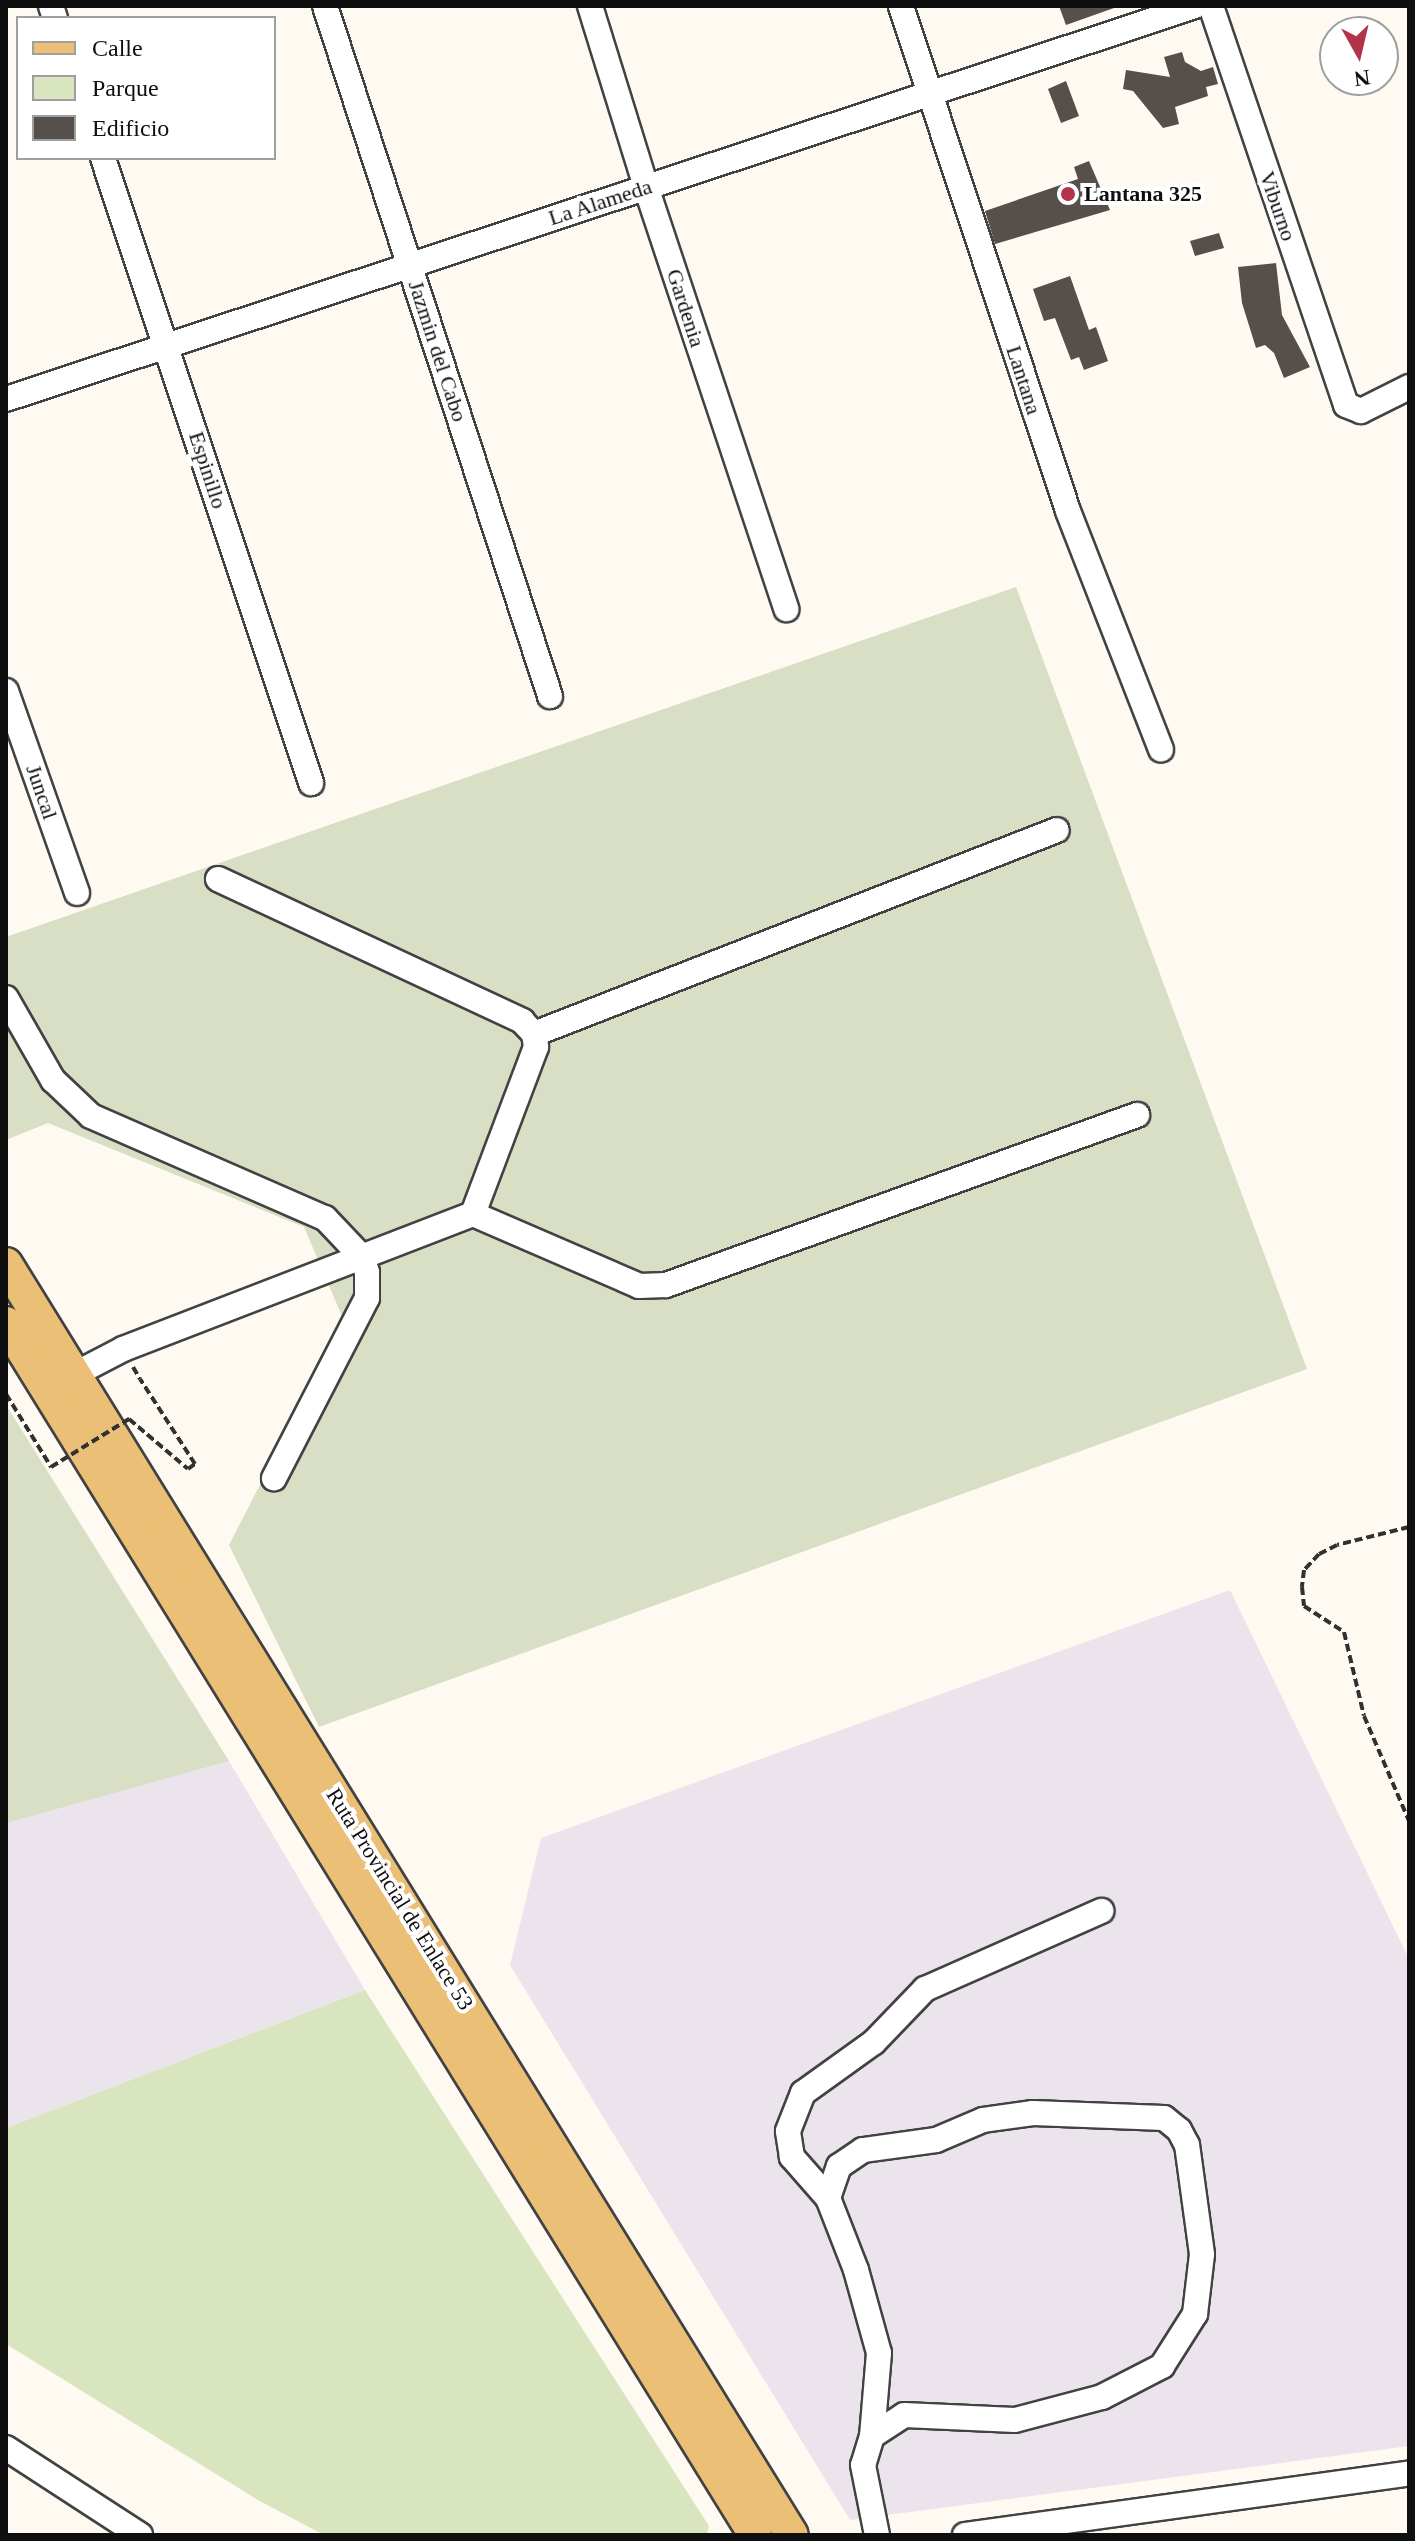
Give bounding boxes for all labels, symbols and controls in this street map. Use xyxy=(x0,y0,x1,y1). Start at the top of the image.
legend xyxy=(16,16,276,160)
north arrow xyxy=(1319,16,1399,96)
text: Calle xyxy=(92,35,143,61)
text: N xyxy=(1353,65,1372,92)
text: Parque xyxy=(92,75,159,101)
text: Edificio xyxy=(92,115,169,141)
street label: Viburno xyxy=(1254,168,1302,244)
street label: La Alameda xyxy=(545,173,655,231)
place label: Lantana 325 xyxy=(1084,181,1202,207)
marker: Lantana 325 xyxy=(1059,185,1077,203)
street label: Gardenia xyxy=(661,266,711,350)
street label: Jazmin del Cabo xyxy=(403,277,473,425)
street label: Lantana xyxy=(1000,342,1048,418)
street label: Espinillo xyxy=(183,428,233,512)
street label: Juncal xyxy=(20,761,64,823)
street label: Ruta Provincial de Enlace 53 xyxy=(321,1783,479,2015)

